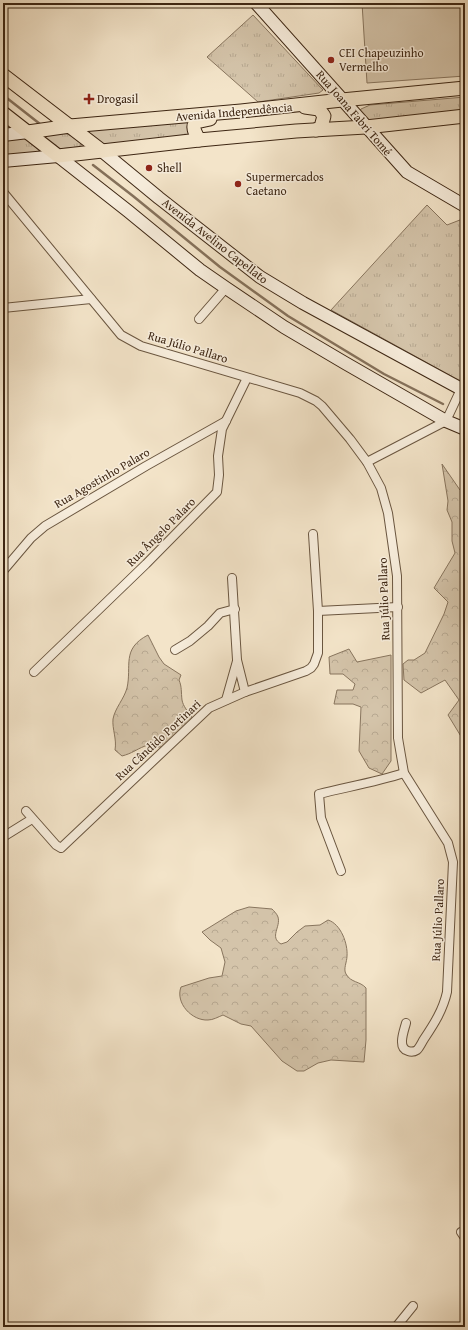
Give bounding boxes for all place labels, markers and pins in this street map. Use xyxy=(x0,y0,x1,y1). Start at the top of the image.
place label: CEI Chapeuzinho Vermelho xyxy=(339,44,424,75)
marker: CEI Chapeuzinho Vermelho xyxy=(326,55,336,65)
place label: Drogasil xyxy=(97,90,139,107)
marker: Drogasil xyxy=(84,94,94,104)
place label: Shell xyxy=(157,159,183,176)
marker: Shell xyxy=(144,163,154,173)
place label: Supermercados Caetano xyxy=(246,168,324,199)
marker: Supermercados Caetano xyxy=(233,179,243,189)

